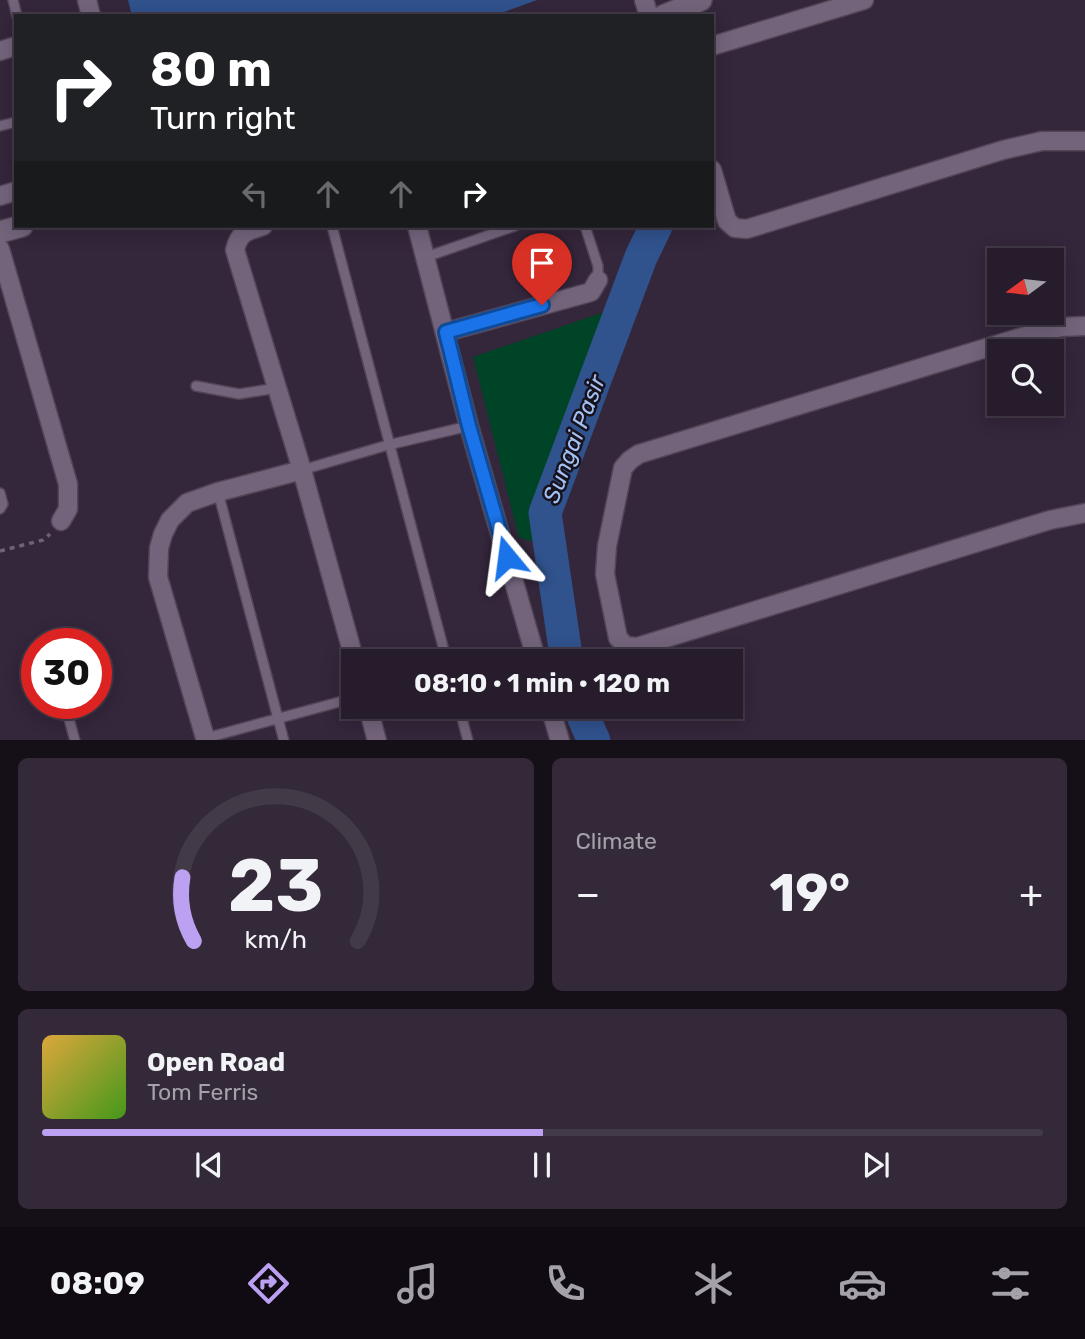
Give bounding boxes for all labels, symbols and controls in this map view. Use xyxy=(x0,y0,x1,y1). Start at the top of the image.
text: 80 m xyxy=(150,40,272,98)
icon: right xyxy=(35,42,126,133)
text: Turn right xyxy=(150,99,295,137)
icon: left xyxy=(236,175,274,213)
icon: ahead xyxy=(309,175,347,213)
icon: ahead xyxy=(382,175,420,213)
icon: right xyxy=(455,175,493,213)
pin xyxy=(512,233,572,305)
icon: arrive xyxy=(523,244,561,282)
north arrow xyxy=(987,248,1064,326)
map controls xyxy=(987,248,1064,416)
button: search xyxy=(987,339,1064,416)
water label: Sungai Pasir xyxy=(537,370,612,507)
position arrow xyxy=(470,520,544,594)
speed limit sign: 30 xyxy=(21,628,112,719)
text: 08:10 · 1 min · 120 m xyxy=(414,668,670,699)
text: Climate xyxy=(576,827,657,855)
text: 23 xyxy=(228,843,323,929)
text: 19° xyxy=(769,862,850,924)
text: − xyxy=(576,871,600,917)
text: + xyxy=(1019,871,1043,917)
text: km/h xyxy=(245,924,307,953)
text: Open Road xyxy=(147,1047,285,1078)
text: Tom Ferris xyxy=(147,1078,258,1106)
icon: previous xyxy=(190,1146,228,1184)
icon: pause xyxy=(523,1146,561,1184)
icon: next xyxy=(857,1146,895,1184)
icon: directions xyxy=(244,1259,293,1308)
icon: music xyxy=(393,1259,442,1308)
icon: phone xyxy=(541,1259,590,1308)
icon: climate xyxy=(689,1259,738,1308)
icon: car xyxy=(838,1259,887,1308)
icon: filters xyxy=(986,1259,1035,1308)
text: 08:09 xyxy=(50,1264,145,1302)

